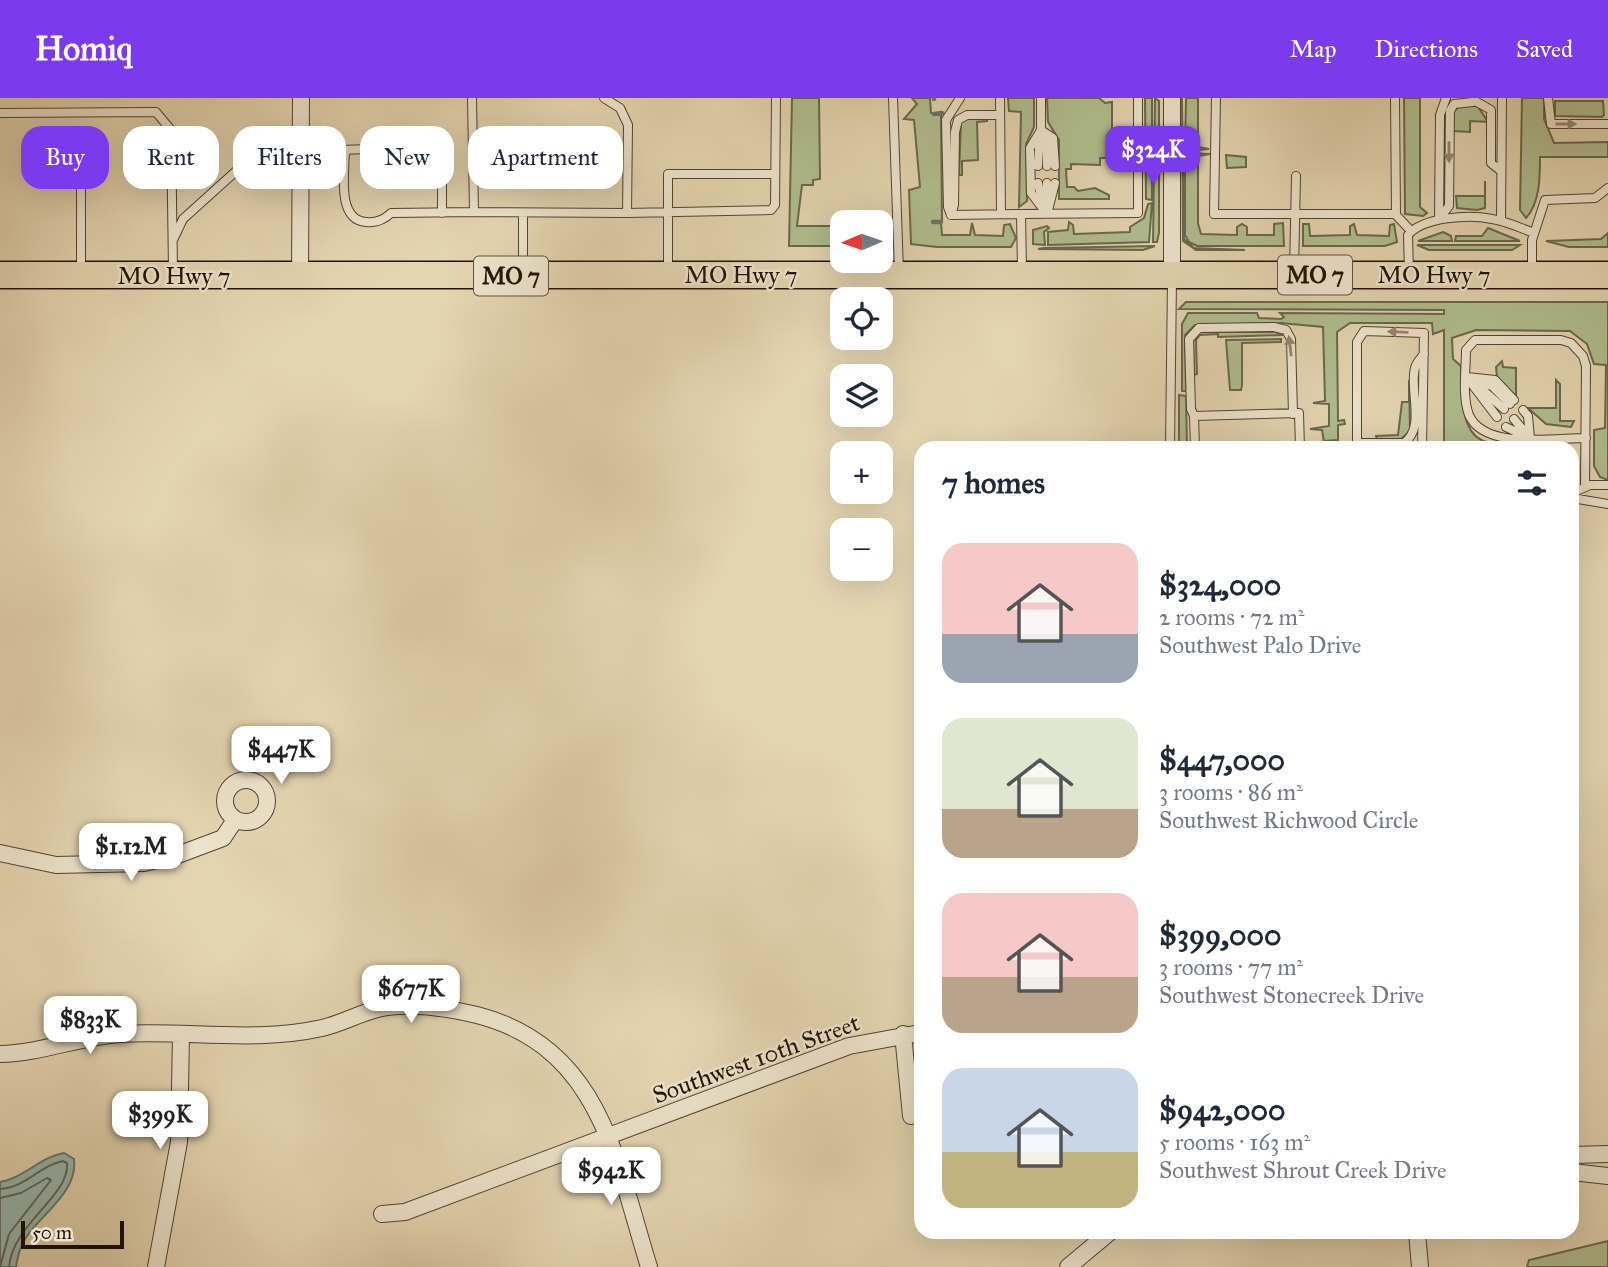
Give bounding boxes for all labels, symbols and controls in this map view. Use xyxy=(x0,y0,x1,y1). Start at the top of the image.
text: Homiq xyxy=(35,29,132,69)
text: Map xyxy=(1290,34,1337,64)
text: Directions xyxy=(1375,34,1478,64)
text: Saved xyxy=(1516,34,1573,64)
one-way arrow xyxy=(1556,118,1578,130)
chip: Buy xyxy=(21,126,109,189)
chip: Rent xyxy=(123,126,219,189)
chip: Filters xyxy=(233,126,346,189)
chip: New xyxy=(360,126,454,189)
chip: Apartment xyxy=(468,126,623,189)
pin: $324K xyxy=(1104,126,1202,186)
text: $324K xyxy=(1121,135,1185,163)
one-way arrow xyxy=(1443,141,1455,163)
north arrow xyxy=(830,210,892,273)
map controls xyxy=(830,210,893,581)
road number: MO 7 xyxy=(474,256,548,295)
road number: MO 7 xyxy=(1278,256,1352,294)
street label: MO Hwy 7 xyxy=(684,260,798,290)
street label: MO Hwy 7 xyxy=(1377,260,1491,290)
street label: MO Hwy 7 xyxy=(117,261,231,291)
button: locate xyxy=(830,287,893,350)
one-way arrow xyxy=(1387,326,1409,338)
one-way arrow xyxy=(1284,335,1295,357)
button: layers xyxy=(830,364,893,427)
button: + xyxy=(830,441,893,504)
icon: filters xyxy=(1513,464,1551,502)
text: 7 homes xyxy=(942,465,1045,501)
button: − xyxy=(830,518,893,581)
text: $324,000 xyxy=(1159,567,1281,603)
icon: home xyxy=(998,571,1082,655)
text: 2 rooms · 72 m² xyxy=(1159,603,1304,631)
text: Southwest Palo Drive xyxy=(1159,631,1361,659)
pin: $447K xyxy=(232,726,330,786)
text: $447K xyxy=(247,735,315,763)
text: $447,000 xyxy=(1159,742,1285,778)
icon: home xyxy=(998,746,1082,830)
text: 3 rooms · 86 m² xyxy=(1159,778,1303,806)
text: Southwest Richwood Circle xyxy=(1159,806,1418,834)
pin: $1.12M xyxy=(74,824,188,883)
text: $1.12M xyxy=(95,832,167,860)
text: $399,000 xyxy=(1159,917,1281,953)
icon: home xyxy=(998,921,1082,1005)
text: 3 rooms · 77 m² xyxy=(1159,953,1303,981)
pin: $677K xyxy=(362,965,460,1025)
text: $677K xyxy=(378,974,444,1002)
text: Southwest Stonecreek Drive xyxy=(1159,981,1424,1009)
pin: $833K xyxy=(41,996,139,1056)
text: $833K xyxy=(60,1005,120,1033)
street label: Southwest 10th Street xyxy=(648,1007,864,1110)
pin: $399K xyxy=(111,1091,209,1151)
text: $942,000 xyxy=(1159,1092,1285,1128)
icon: home xyxy=(998,1096,1082,1180)
text: $399K xyxy=(128,1100,192,1128)
text: 5 rooms · 163 m² xyxy=(1159,1128,1310,1156)
pin: $942K xyxy=(562,1148,660,1207)
text: $942K xyxy=(578,1156,644,1184)
text: Southwest Shrout Creek Drive xyxy=(1159,1156,1447,1184)
scale bar xyxy=(21,1218,124,1250)
text: 50 m xyxy=(32,1221,72,1244)

